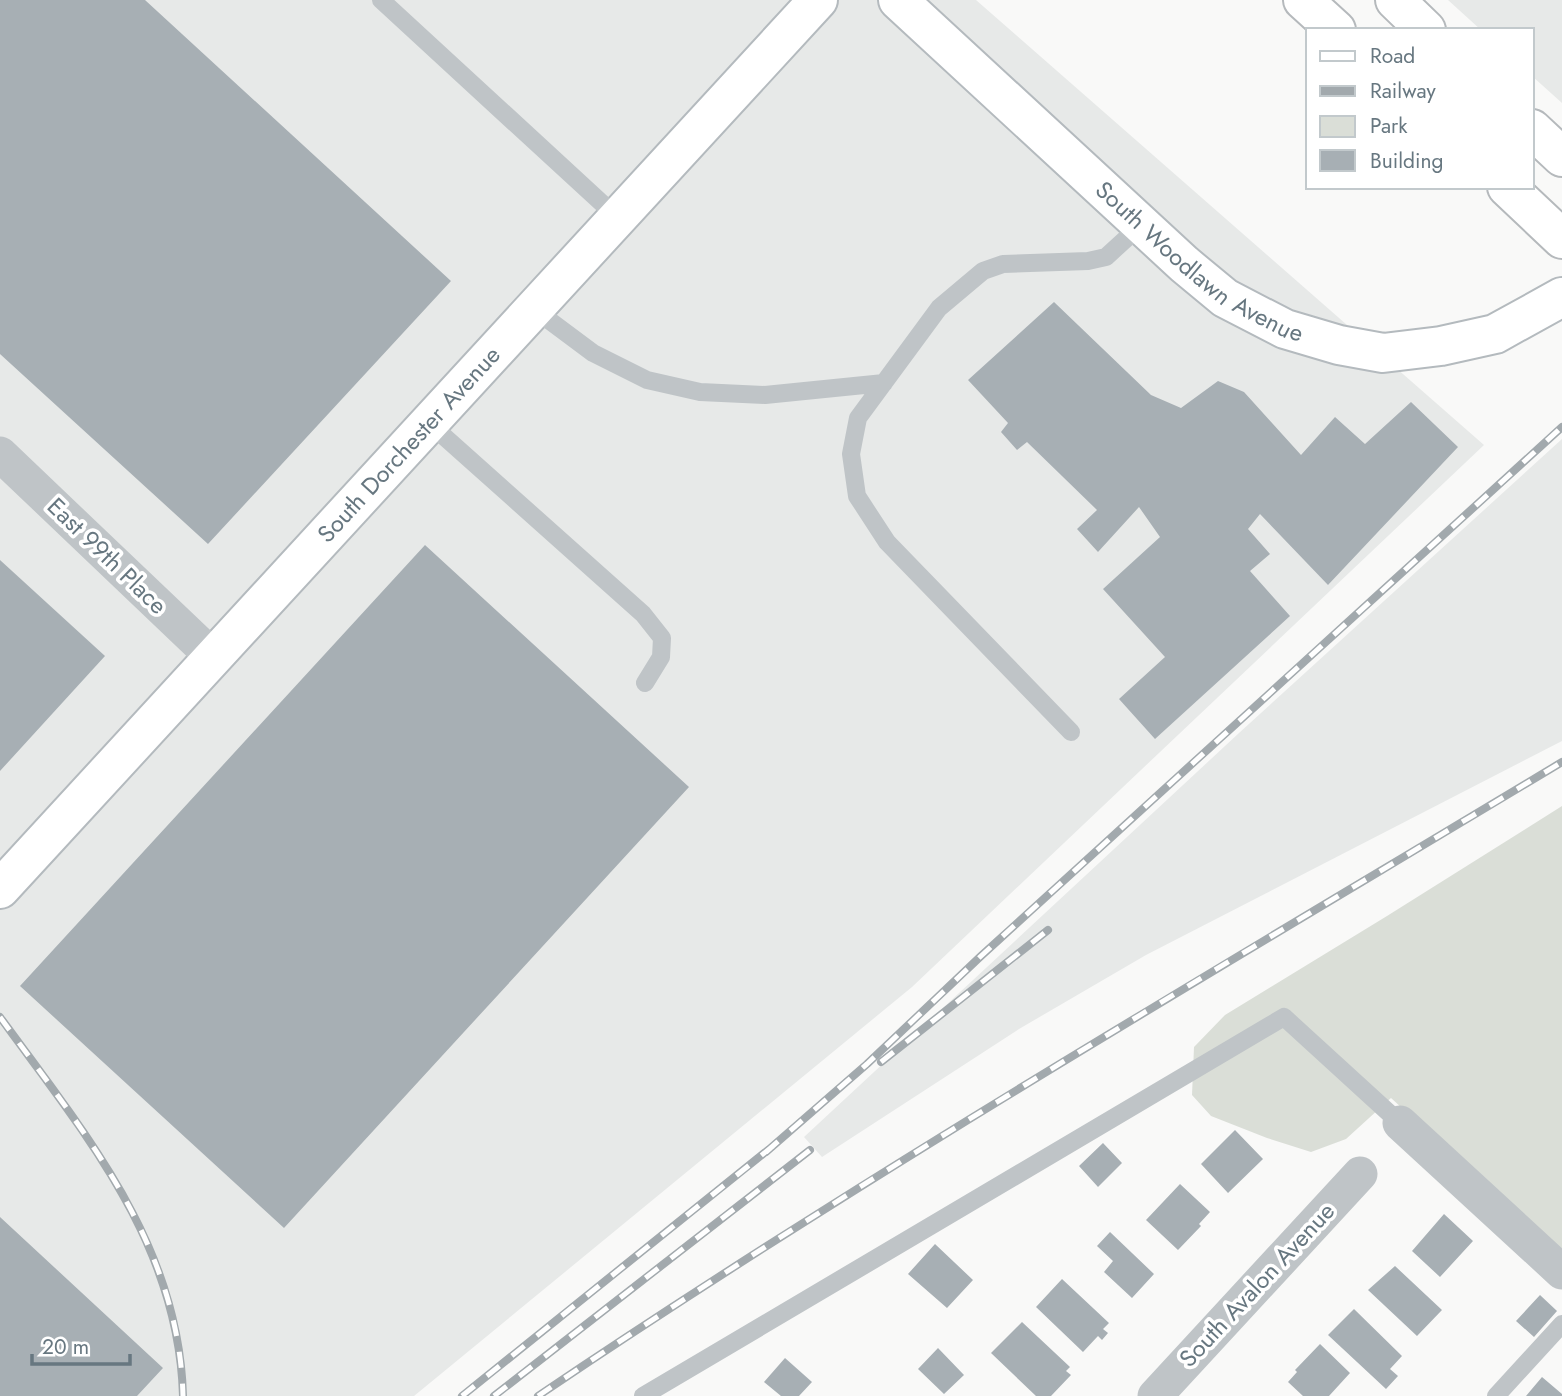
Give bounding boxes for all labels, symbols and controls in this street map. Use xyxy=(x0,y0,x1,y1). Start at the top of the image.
legend xyxy=(1306,28,1534,189)
text: Road xyxy=(1370,41,1415,71)
text: Railway xyxy=(1370,76,1436,106)
text: Park xyxy=(1370,111,1408,141)
text: Building xyxy=(1370,146,1443,176)
street label: South Woodlawn Avenue xyxy=(1088,173,1307,350)
street label: South Dorchester Avenue xyxy=(309,338,508,550)
street label: East 99th Place xyxy=(40,489,175,622)
street label: South Avalon Avenue xyxy=(1171,1194,1343,1375)
scale bar xyxy=(32,1322,130,1366)
text: 20 m xyxy=(42,1332,89,1362)

